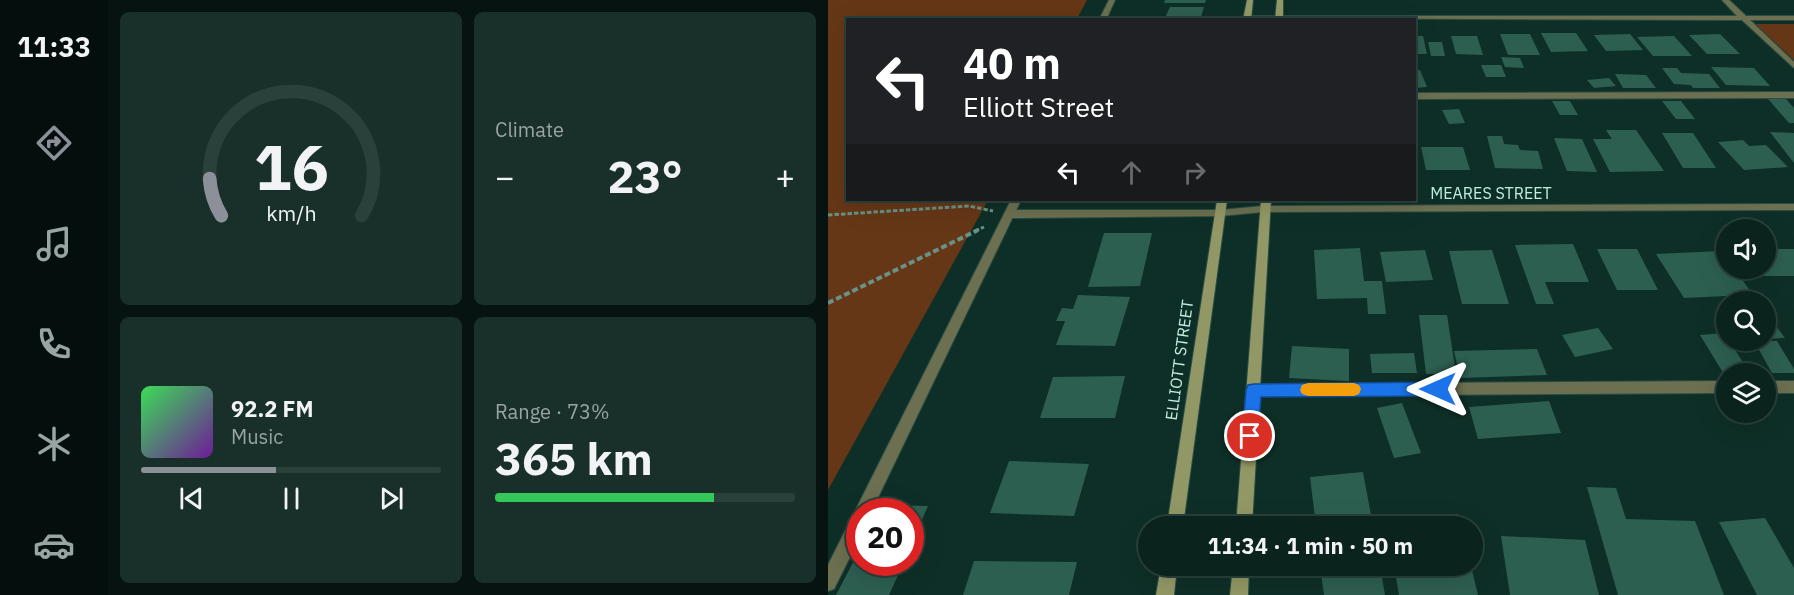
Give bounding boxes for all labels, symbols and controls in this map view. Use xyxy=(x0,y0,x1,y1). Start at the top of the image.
text: 11:33 xyxy=(17,29,91,64)
text: 40 m xyxy=(963,36,1061,91)
icon: left xyxy=(864,42,942,120)
text: Elliott Street xyxy=(963,89,1114,124)
text: Climate xyxy=(495,116,564,143)
icon: directions xyxy=(33,122,75,164)
text: 16 xyxy=(254,126,328,207)
text: 23° xyxy=(607,147,683,205)
text: − xyxy=(495,155,515,198)
text: + xyxy=(775,155,795,198)
icon: left xyxy=(1052,156,1085,189)
icon: ahead xyxy=(1115,156,1148,189)
icon: right xyxy=(1178,156,1211,189)
street label: MEARES STREET xyxy=(1430,183,1552,203)
text: km/h xyxy=(266,199,316,227)
map controls xyxy=(1716,219,1776,423)
button: sound xyxy=(1716,219,1776,279)
icon: music xyxy=(33,223,75,265)
button: search xyxy=(1716,291,1776,351)
street label: ELLIOTT STREET xyxy=(1161,298,1197,422)
icon: phone xyxy=(33,323,75,365)
position arrow xyxy=(1406,357,1470,421)
button: layers xyxy=(1716,363,1776,423)
text: 92.2 FM xyxy=(231,394,314,423)
text: Range · 73% xyxy=(495,398,610,425)
pin xyxy=(1224,410,1275,461)
icon: arrive xyxy=(1233,419,1266,452)
icon: climate xyxy=(33,423,75,465)
text: Music xyxy=(231,423,283,450)
text: 365 km xyxy=(495,429,653,487)
icon: previous xyxy=(175,482,208,515)
icon: pause xyxy=(275,482,308,515)
icon: next xyxy=(375,482,408,515)
speed limit sign: 20 xyxy=(846,498,924,576)
icon: car xyxy=(33,524,75,566)
text: 11:34 · 1 min · 50 m xyxy=(1208,531,1413,560)

